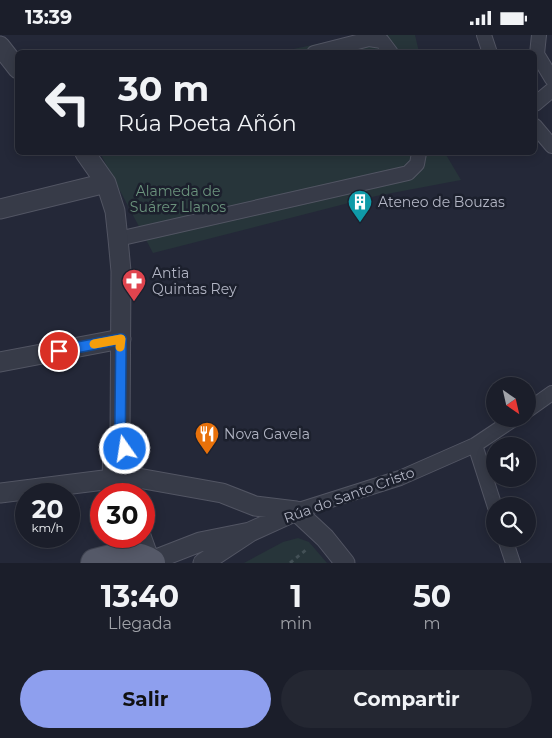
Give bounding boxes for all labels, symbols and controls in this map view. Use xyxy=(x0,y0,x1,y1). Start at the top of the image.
text: 13:39 xyxy=(25,6,72,29)
text: 30 m xyxy=(118,67,209,110)
icon: left xyxy=(35,70,100,135)
text: Rúa Poeta Añón xyxy=(118,110,297,137)
park label: Alameda de Suárez Llanos xyxy=(130,182,226,216)
building icon: Ateneo de Bouzas xyxy=(347,189,373,223)
place label: Ateneo de Bouzas xyxy=(378,193,505,211)
place label: Antia Quintas Rey xyxy=(152,264,237,298)
pharmacy icon: Antia Quintas Rey xyxy=(121,268,147,302)
pin xyxy=(38,330,80,372)
icon: arrive xyxy=(45,337,73,365)
north arrow xyxy=(486,377,536,427)
map controls xyxy=(486,377,536,547)
restaurant icon: Nova Gavela xyxy=(194,421,220,455)
position arrow xyxy=(98,422,150,474)
place label: Nova Gavela xyxy=(224,425,310,443)
button: sound xyxy=(486,437,536,487)
street label: Rúa do Santo Cristo xyxy=(281,463,417,527)
speed limit sign: 30 xyxy=(90,483,155,548)
text: 20 xyxy=(32,494,63,524)
button: search xyxy=(486,497,536,547)
text: km/h xyxy=(31,520,64,535)
text: 13:40 xyxy=(101,578,179,615)
text: 1 xyxy=(290,578,302,615)
text: 50 xyxy=(413,578,451,615)
text: Llegada xyxy=(108,614,172,633)
text: min xyxy=(280,614,312,633)
text: m xyxy=(424,614,441,633)
button: Salir xyxy=(20,670,271,728)
button: Compartir xyxy=(281,670,532,728)

